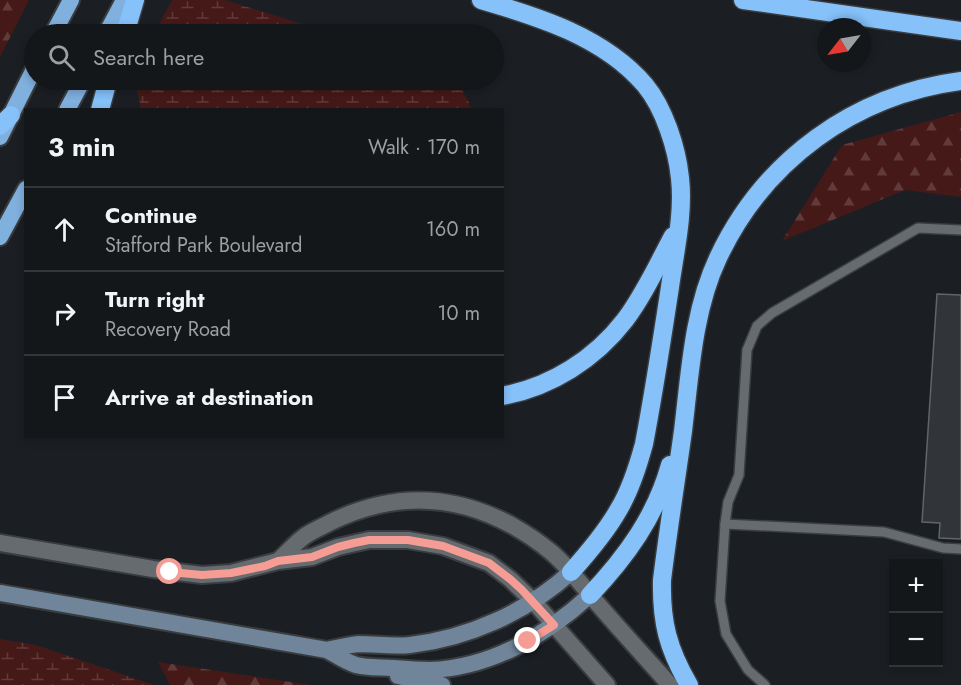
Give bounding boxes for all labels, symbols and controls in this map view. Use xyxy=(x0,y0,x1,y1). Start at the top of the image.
north arrow xyxy=(817,18,871,72)
search box xyxy=(24,24,504,90)
icon: search xyxy=(45,41,78,74)
text: Search here xyxy=(93,41,204,73)
text: 3 min xyxy=(48,128,115,166)
text: Walk · 170 m xyxy=(368,133,480,162)
text: Continue xyxy=(105,199,197,231)
icon: ahead xyxy=(48,213,81,246)
text: 160 m xyxy=(426,215,480,244)
text: Stafford Park Boulevard xyxy=(105,231,303,260)
text: Turn right xyxy=(105,283,205,315)
icon: right xyxy=(48,297,81,330)
text: 10 m xyxy=(437,299,480,328)
text: Recovery Road xyxy=(105,315,231,344)
icon: arrive xyxy=(48,381,81,414)
text: Arrive at destination xyxy=(105,381,314,413)
route start xyxy=(156,558,182,584)
map controls xyxy=(889,559,943,667)
button: + xyxy=(889,559,943,613)
button: − xyxy=(889,613,943,667)
route end xyxy=(514,627,540,653)

